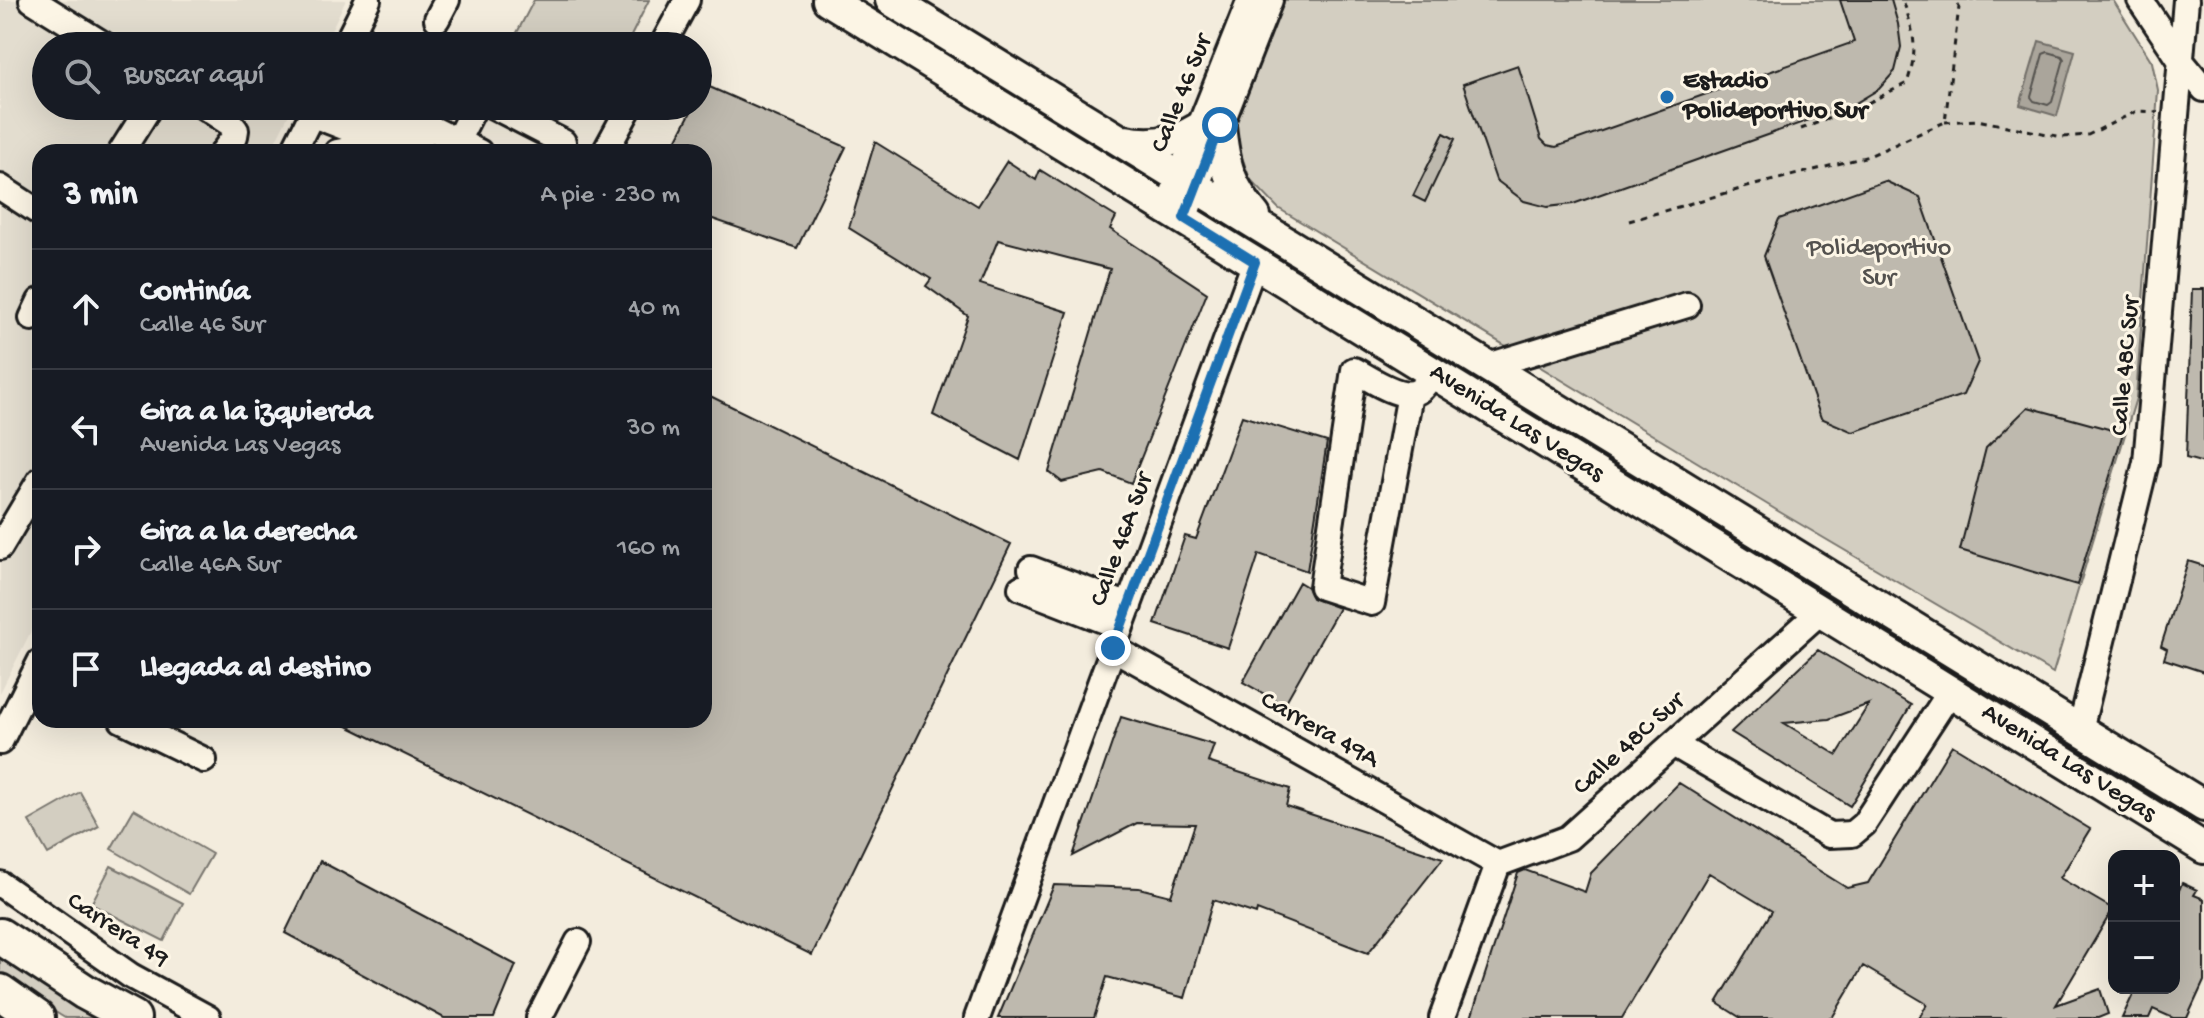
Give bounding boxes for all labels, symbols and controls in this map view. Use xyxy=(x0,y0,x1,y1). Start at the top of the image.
street label: Calle 46 Sur xyxy=(1145,28,1222,158)
search box xyxy=(32,32,712,120)
icon: search xyxy=(60,54,104,98)
text: Buscar aquí xyxy=(124,59,264,94)
place label: Estadio Polideportivo Sur xyxy=(1681,67,1870,128)
marker: Estadio Polideportivo Sur xyxy=(1658,88,1676,106)
route start xyxy=(1202,107,1238,143)
text: 3 min xyxy=(64,176,137,216)
text: A pie · 230 m xyxy=(541,181,680,212)
park label: Polideportivo Sur xyxy=(1806,234,1951,295)
text: Continúa xyxy=(140,276,250,311)
icon: ahead xyxy=(64,287,108,331)
street label: Calle 48C Sur xyxy=(2105,292,2149,437)
text: 40 m xyxy=(628,294,680,325)
text: Calle 46 Sur xyxy=(140,311,265,342)
street label: Avenida Las Vegas xyxy=(1423,358,1610,491)
text: Gira a la izquierda xyxy=(140,396,373,431)
icon: left xyxy=(64,407,108,451)
text: 30 m xyxy=(627,414,680,445)
text: Avenida Las Vegas xyxy=(140,431,340,462)
street label: Calle 46A Sur xyxy=(1084,466,1162,611)
text: Gira a la derecha xyxy=(140,516,356,551)
icon: right xyxy=(64,527,108,571)
text: 160 m xyxy=(617,534,680,565)
text: Calle 46A Sur xyxy=(140,551,280,582)
route end xyxy=(1095,630,1131,666)
icon: arrive xyxy=(64,647,108,691)
text: Llegada al destino xyxy=(140,652,371,687)
street label: Calle 48C Sur xyxy=(1568,685,1694,803)
street label: Carrera 49A xyxy=(1254,686,1385,777)
street label: Avenida Las Vegas xyxy=(1975,698,2162,831)
map controls xyxy=(2108,850,2180,994)
button: + xyxy=(2108,850,2180,922)
street label: Carrera 49 xyxy=(60,887,174,975)
button: − xyxy=(2108,922,2180,994)

